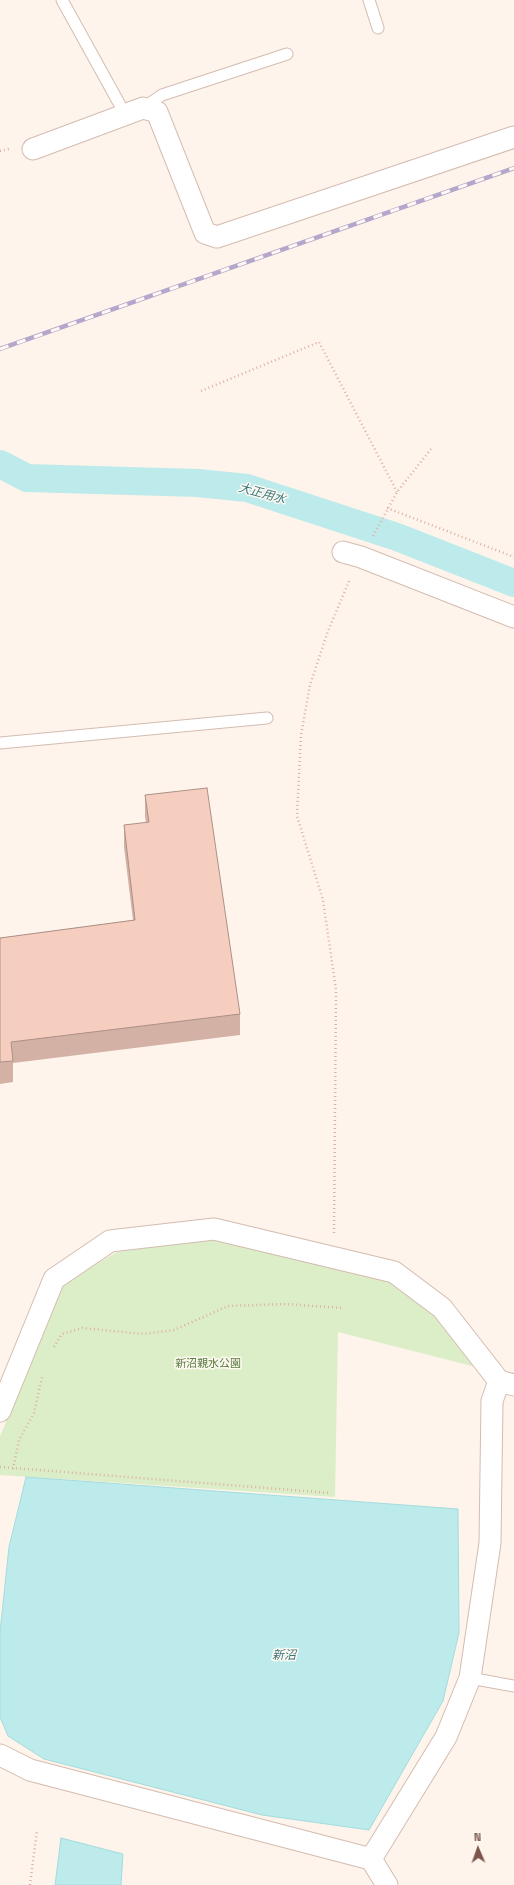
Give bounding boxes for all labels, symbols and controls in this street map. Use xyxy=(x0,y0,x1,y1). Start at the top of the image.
water label: 大正用水 xyxy=(237,481,287,507)
park label: 新沼親水公園 xyxy=(175,1357,241,1371)
water label: 新沼 xyxy=(272,1649,296,1663)
north arrow xyxy=(458,1829,498,1869)
text: N xyxy=(474,1830,482,1844)

